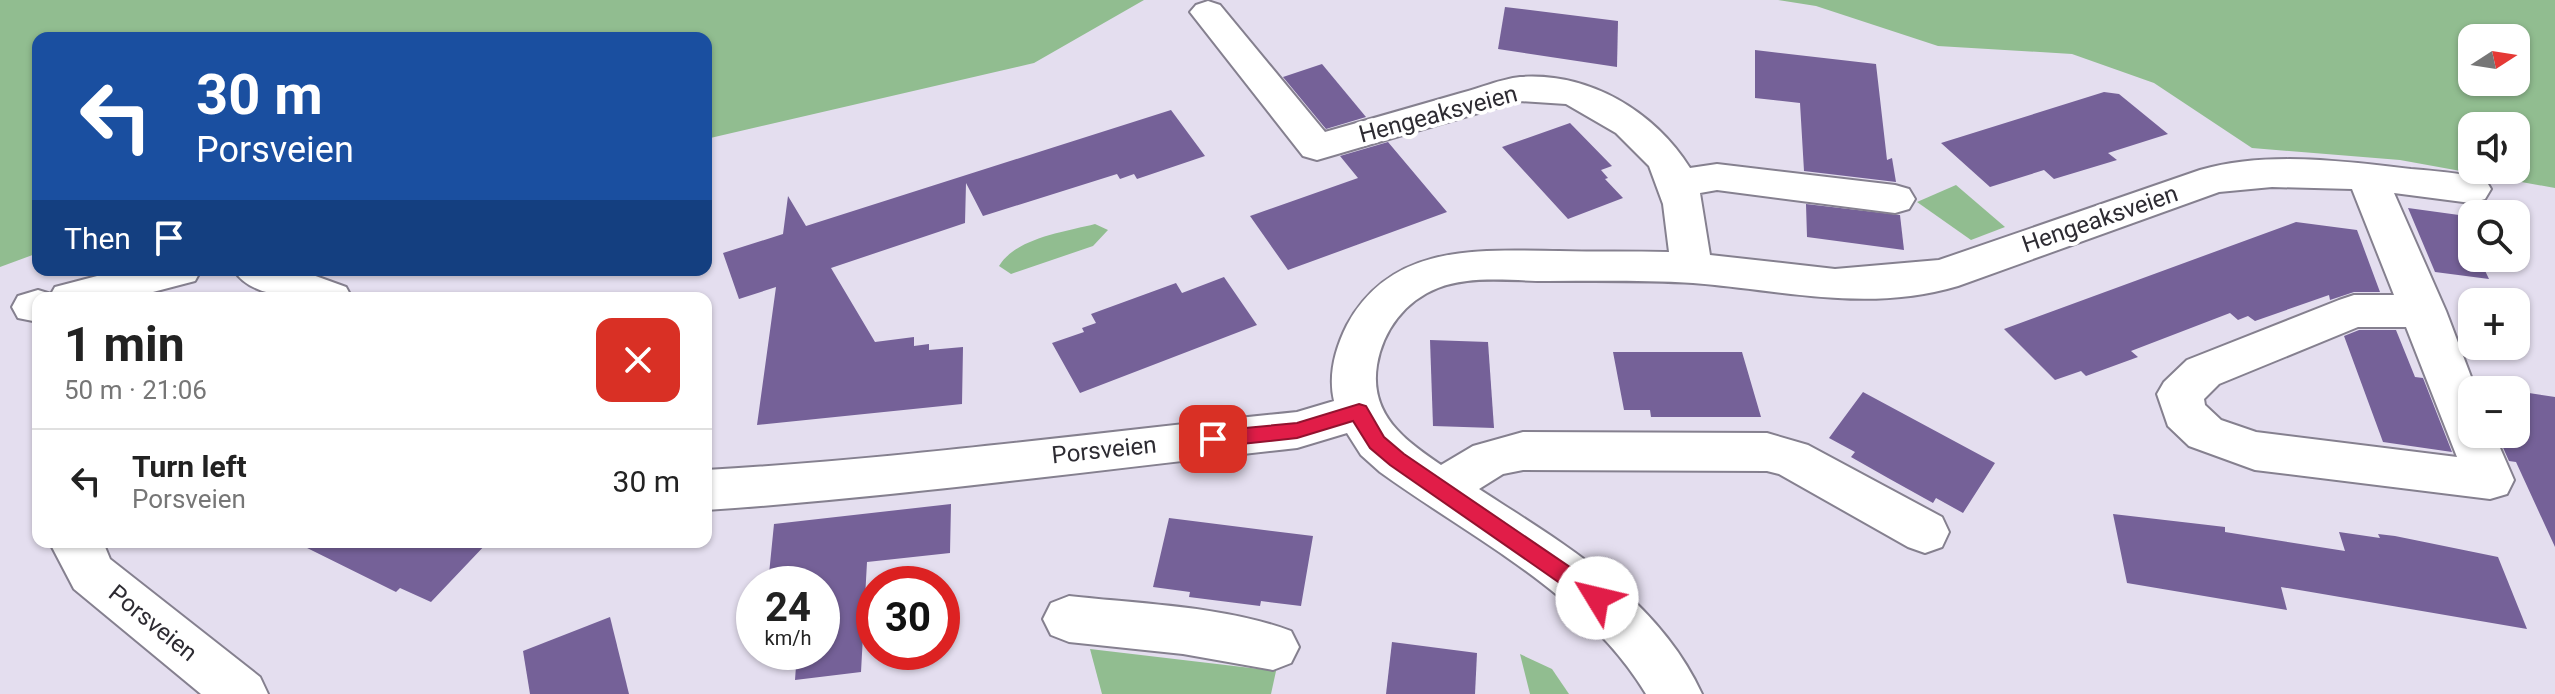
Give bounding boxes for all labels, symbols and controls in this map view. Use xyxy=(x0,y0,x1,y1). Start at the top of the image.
north arrow xyxy=(2458,24,2530,96)
map controls xyxy=(2458,24,2530,448)
text: 30 m xyxy=(196,62,323,128)
icon: left xyxy=(64,64,168,168)
street label: Hengeaksveien xyxy=(1356,79,1520,149)
button: sound xyxy=(2458,112,2530,184)
text: Porsveien xyxy=(196,129,354,171)
street label: Hengeaksveien xyxy=(2018,179,2182,259)
button: search xyxy=(2458,200,2530,272)
icon: arrive xyxy=(147,216,191,260)
text: Then xyxy=(64,221,131,256)
button: + xyxy=(2458,288,2530,360)
text: 1 min xyxy=(64,316,185,373)
button: close xyxy=(596,318,680,402)
text: 50 m · 21:06 xyxy=(64,375,207,405)
button: − xyxy=(2458,376,2530,448)
pin xyxy=(1179,405,1247,473)
icon: arrive xyxy=(1191,417,1235,461)
street label: Porsveien xyxy=(1050,431,1158,469)
text: Turn left xyxy=(132,449,247,484)
icon: left xyxy=(64,459,108,503)
text: 30 m xyxy=(613,464,680,499)
text: Porsveien xyxy=(132,484,246,514)
position arrow xyxy=(1555,556,1639,640)
speed limit sign: 30 xyxy=(856,566,960,670)
street label: Porsveien xyxy=(103,579,203,667)
text: 24 xyxy=(765,584,811,631)
text: km/h xyxy=(765,626,811,650)

